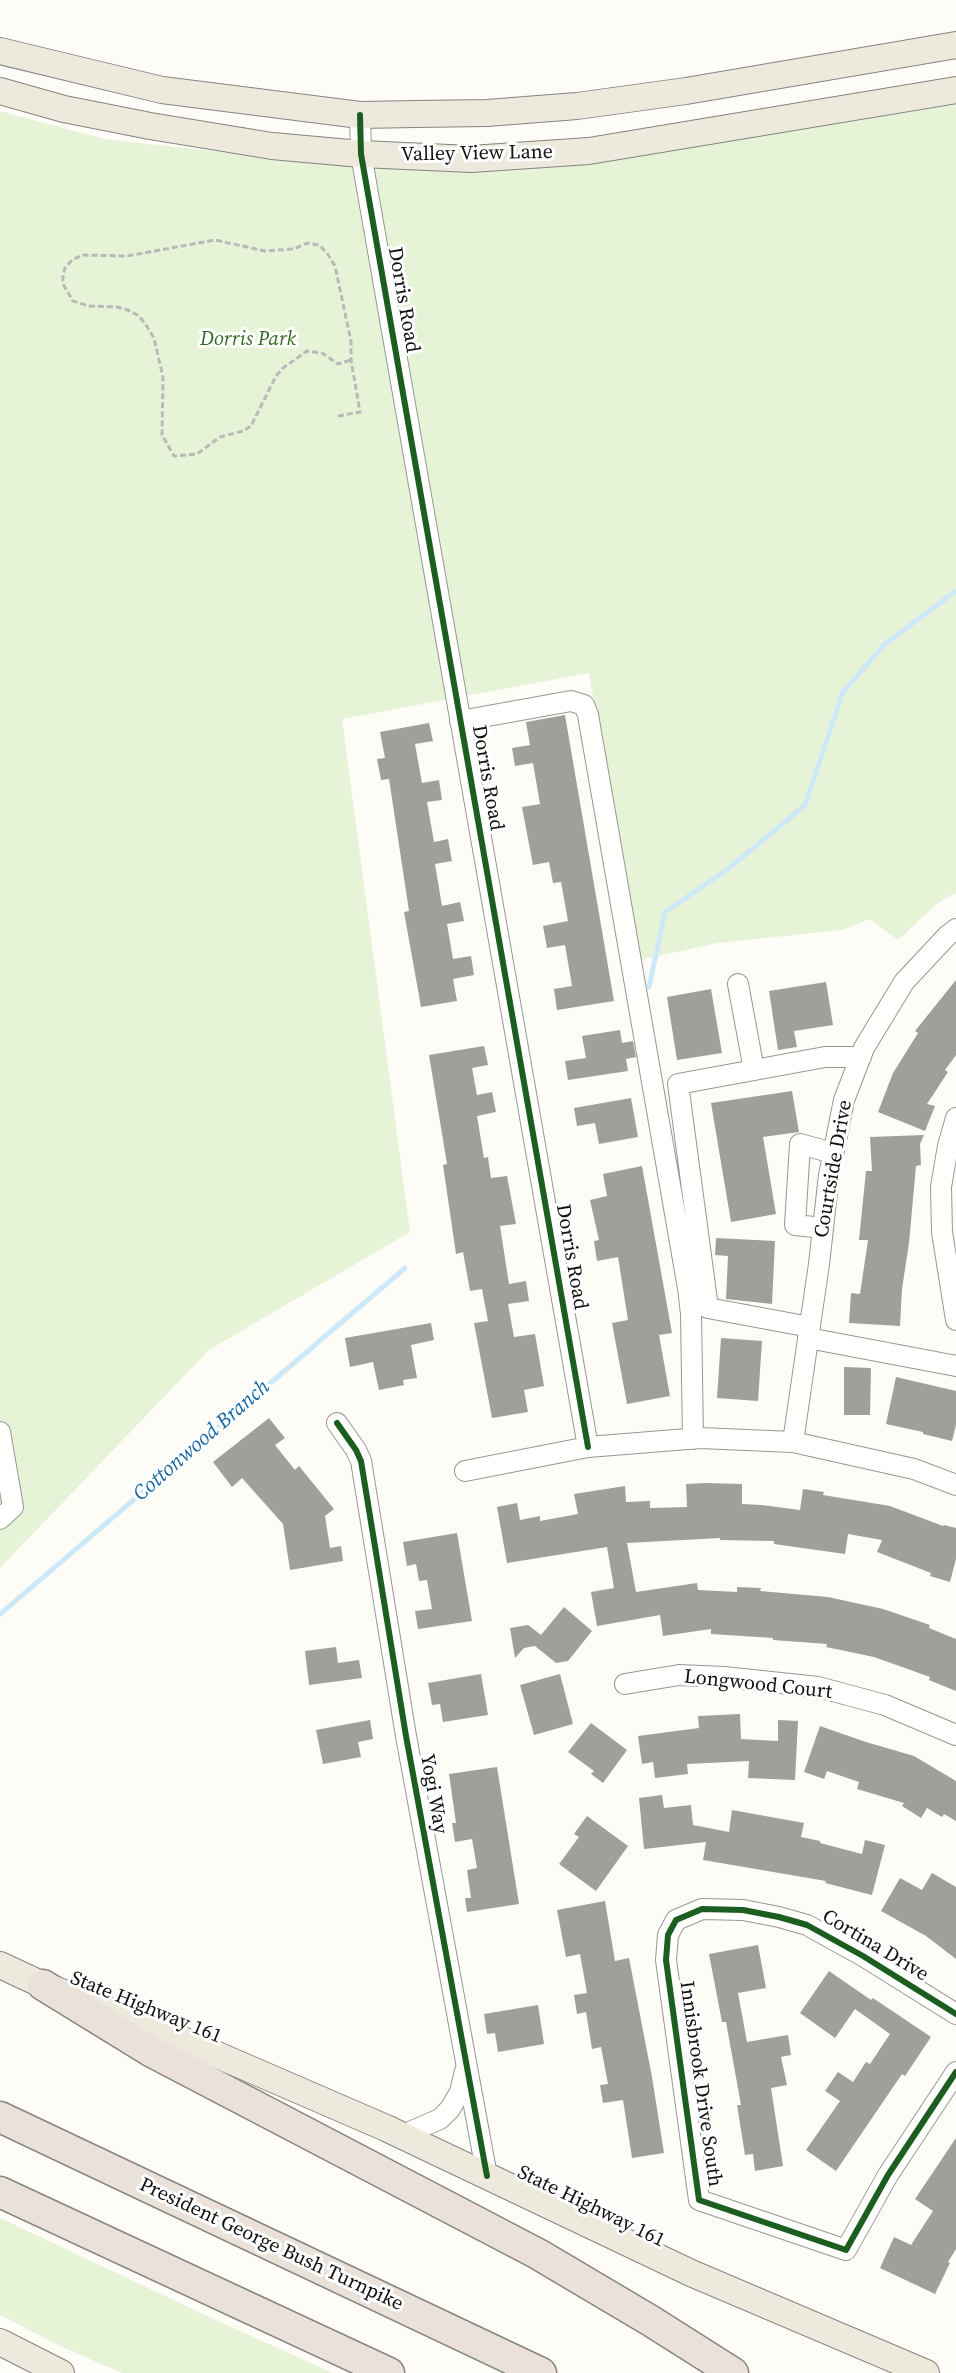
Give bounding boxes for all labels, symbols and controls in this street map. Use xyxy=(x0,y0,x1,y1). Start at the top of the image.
street label: Valley View Lane xyxy=(401,141,553,167)
street label: Dorris Road xyxy=(382,245,424,355)
park label: Dorris Park xyxy=(200,328,296,352)
street label: Dorris Road xyxy=(466,723,508,833)
street label: Courtside Drive xyxy=(810,1098,858,1240)
street label: Dorris Road xyxy=(550,1202,592,1312)
water label: Cottonwood Branch xyxy=(129,1375,275,1507)
street label: Longwood Court xyxy=(683,1665,833,1705)
street label: Yogi Way xyxy=(414,1752,452,1836)
street label: Cortina Drive xyxy=(817,1905,933,1987)
street label: State Highway 161 xyxy=(67,1967,225,2049)
street label: Innisbrook Drive South xyxy=(674,1980,726,2188)
street label: State Highway 161 xyxy=(513,2161,669,2253)
street label: President George Bush Turnpike xyxy=(135,2173,407,2317)

